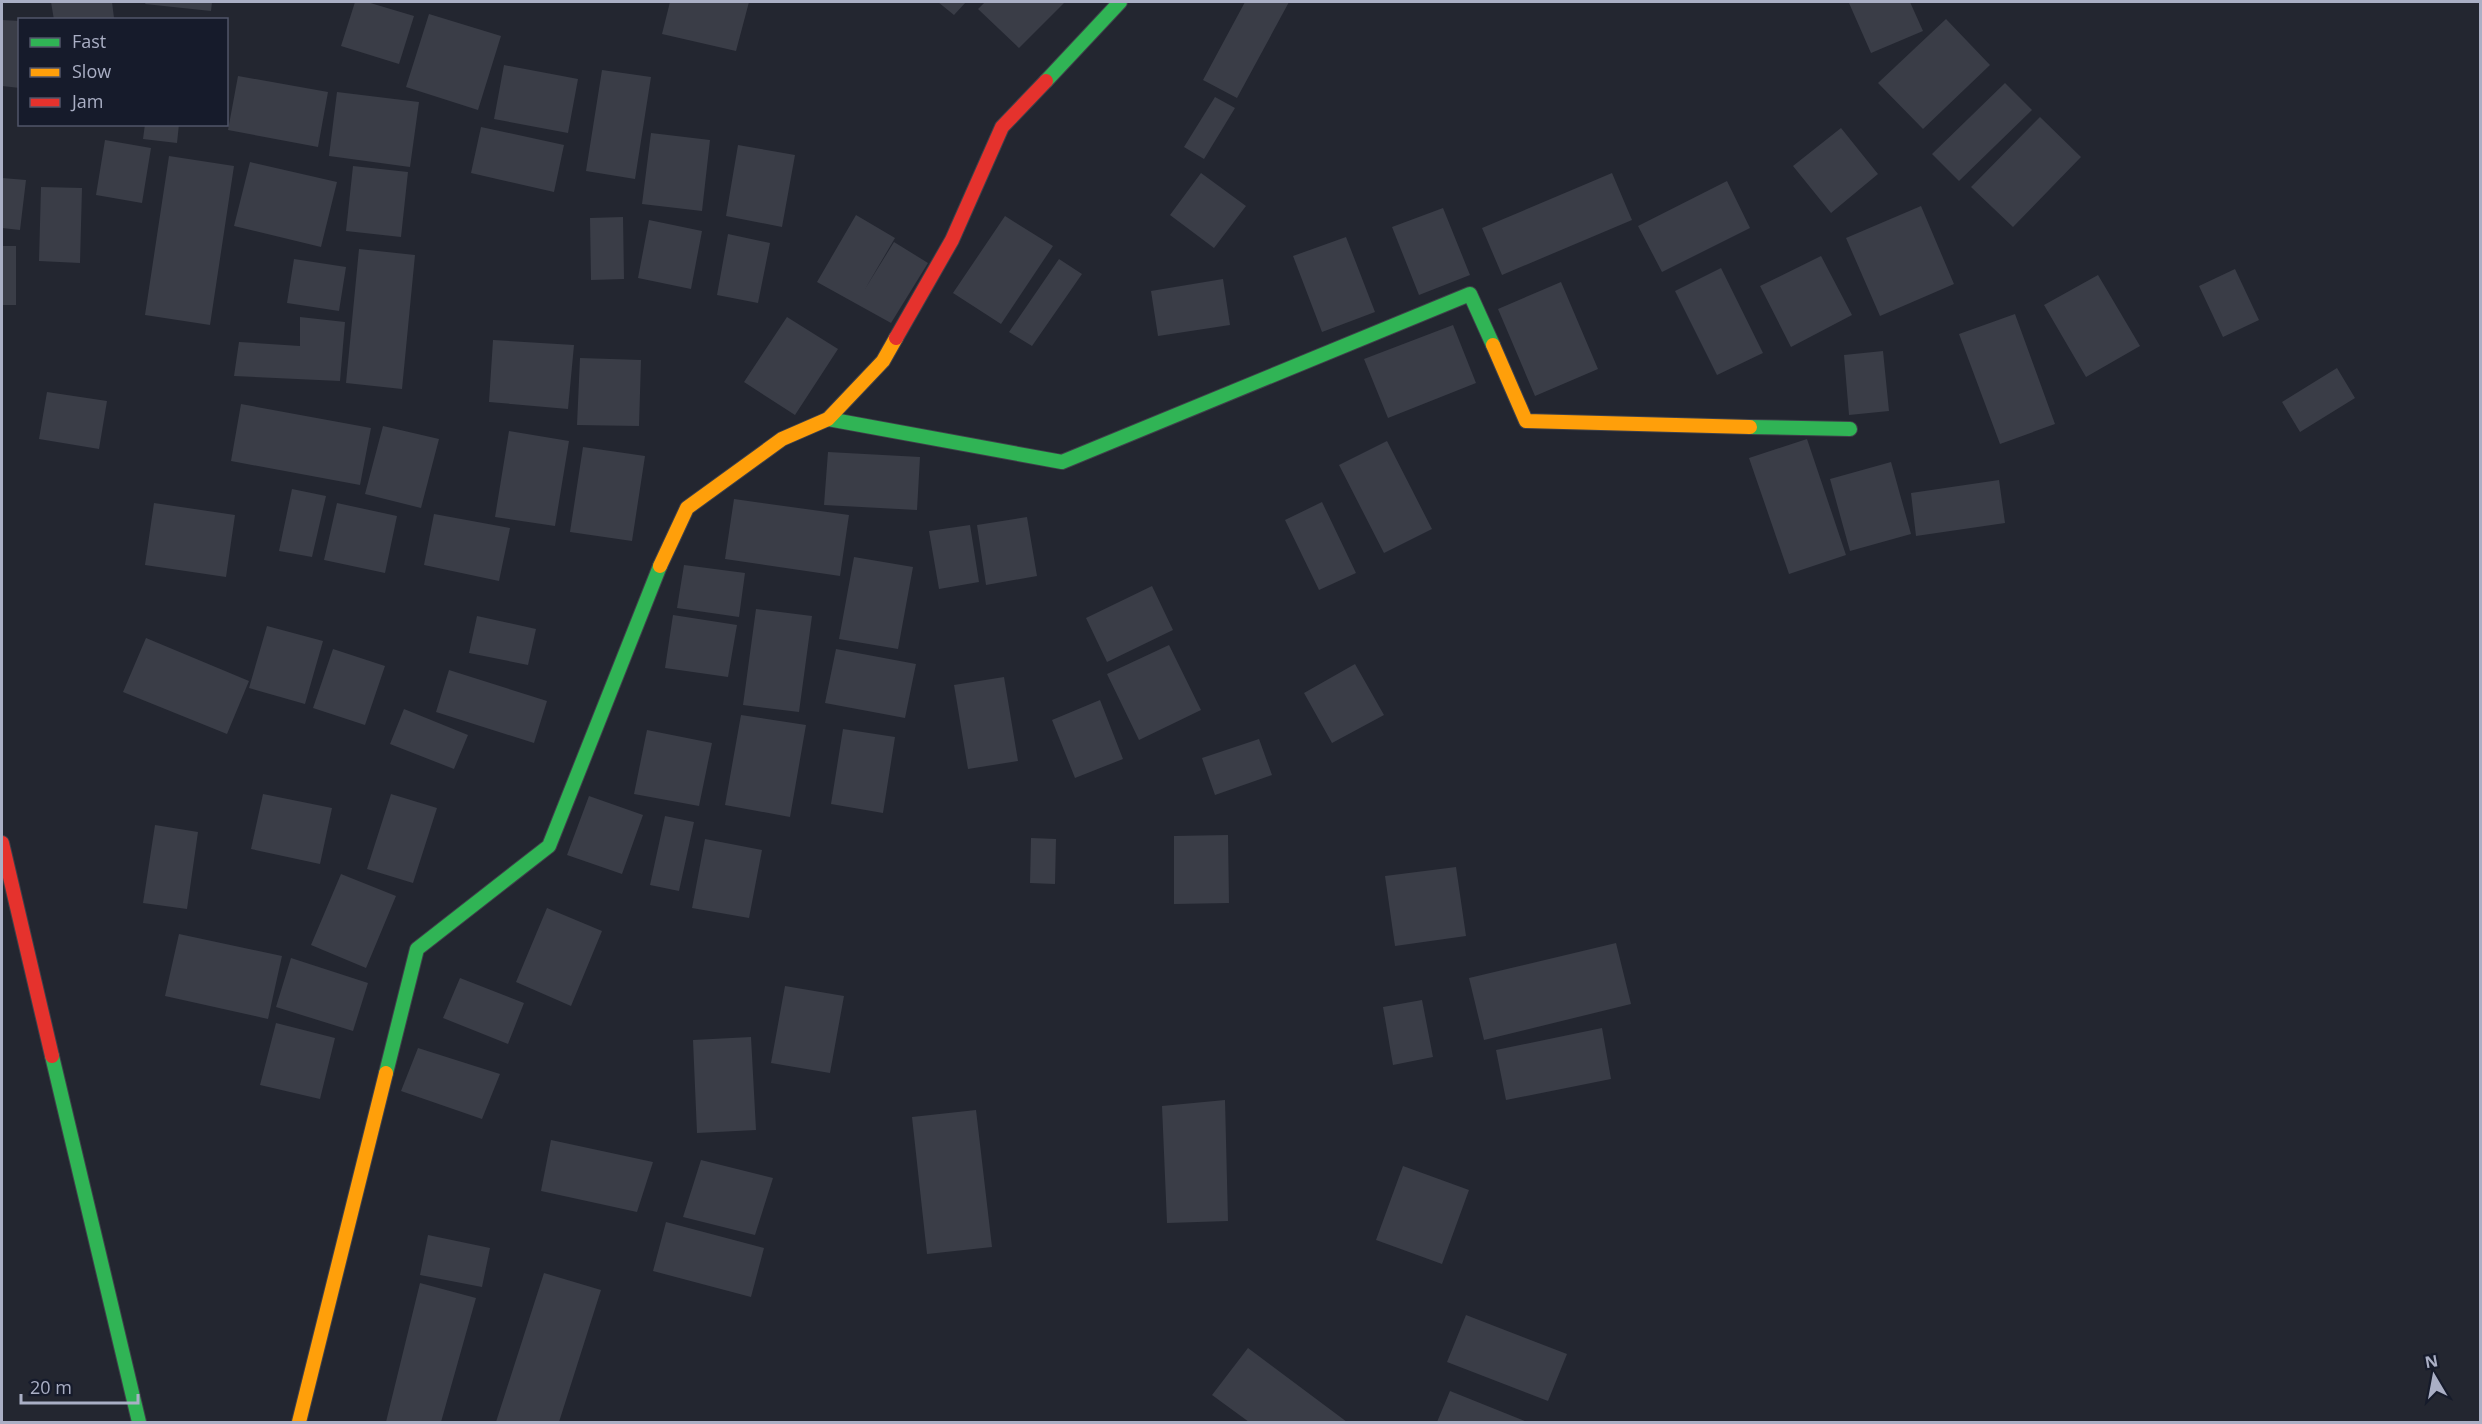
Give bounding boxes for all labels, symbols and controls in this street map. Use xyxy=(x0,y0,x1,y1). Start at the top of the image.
legend xyxy=(18,18,228,126)
text: Fast xyxy=(72,29,106,53)
text: Slow xyxy=(72,59,111,83)
text: Jam xyxy=(70,89,104,113)
north arrow xyxy=(2404,1346,2464,1406)
text: N xyxy=(2423,1349,2440,1373)
scale bar xyxy=(21,1367,138,1405)
text: 20 m xyxy=(30,1375,72,1399)

